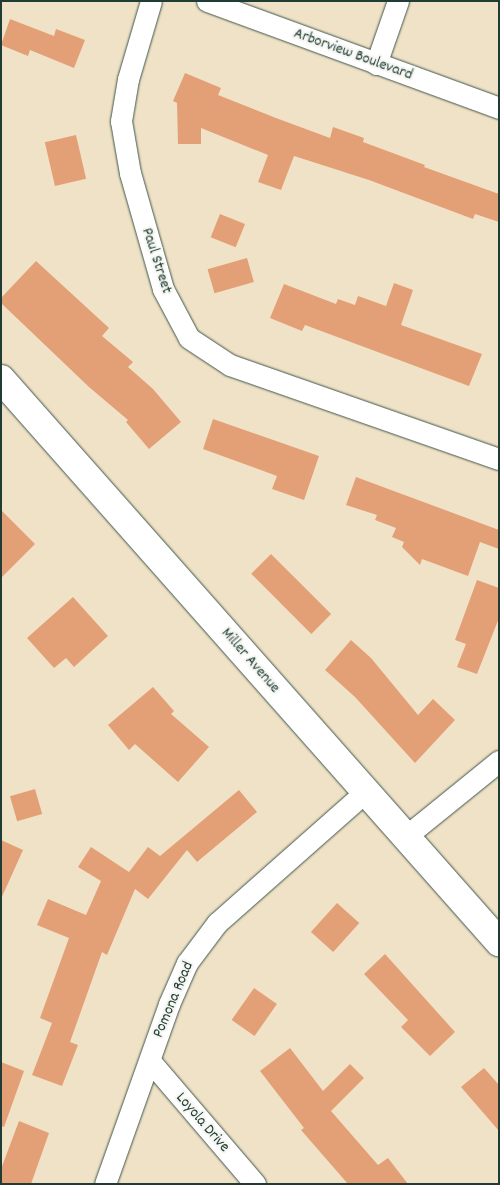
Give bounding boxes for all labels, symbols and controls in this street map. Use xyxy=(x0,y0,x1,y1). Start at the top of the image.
street label: Arborview Boulevard xyxy=(291,25,415,85)
street label: Paul Street xyxy=(136,226,176,296)
street label: Miller Avenue xyxy=(216,624,284,698)
street label: Pomona Road xyxy=(149,959,199,1041)
street label: Loyola Drive xyxy=(171,1089,233,1157)

